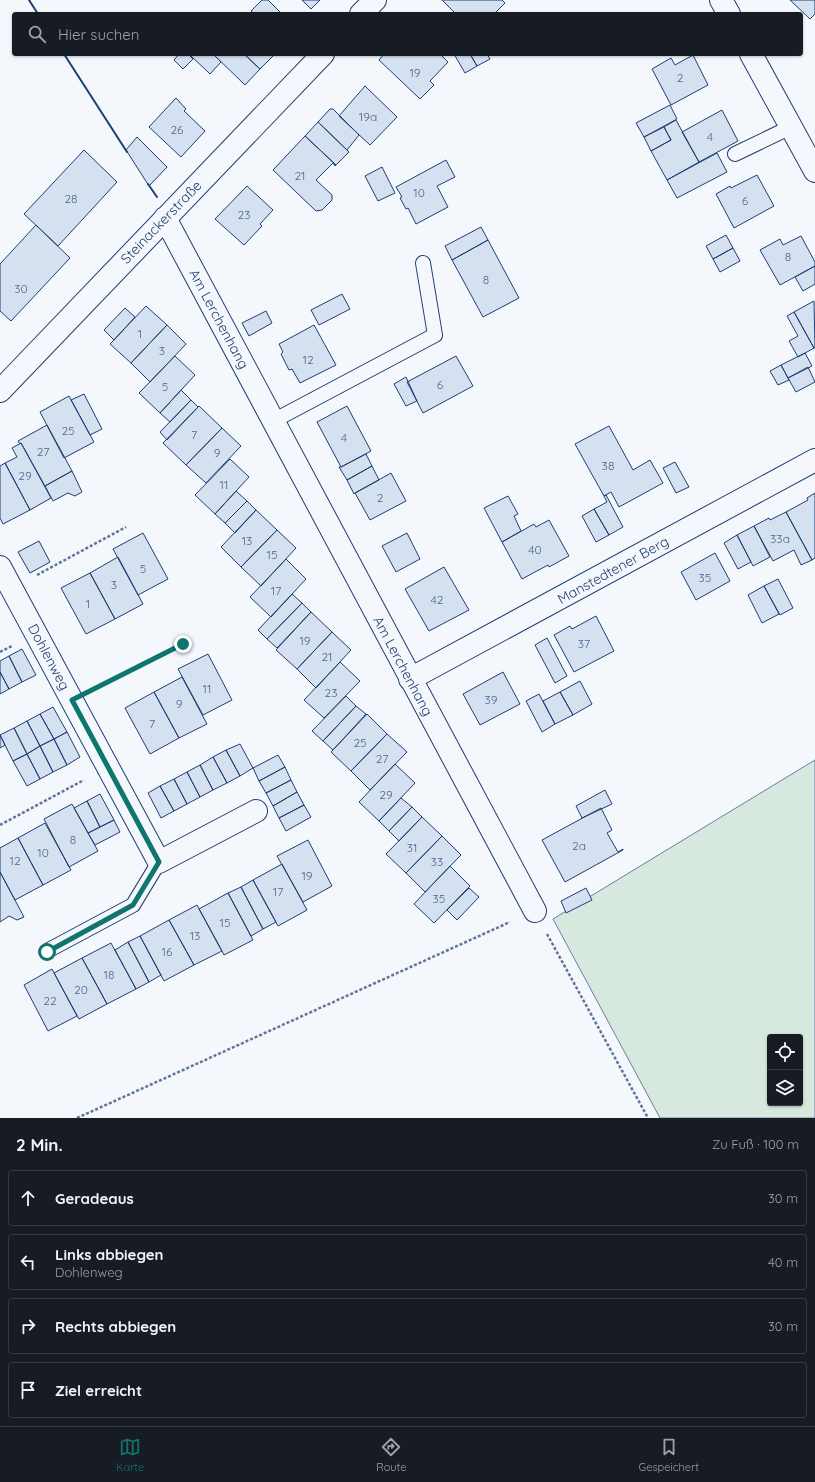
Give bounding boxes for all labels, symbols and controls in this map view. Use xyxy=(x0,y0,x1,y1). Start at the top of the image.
search box xyxy=(12,12,803,56)
icon: search xyxy=(26,23,48,45)
text: Hier suchen xyxy=(58,25,139,44)
house number: 19 xyxy=(409,65,421,80)
house number: 2 xyxy=(677,70,684,85)
house number: 19a xyxy=(359,109,377,124)
house number: 26 xyxy=(170,122,184,137)
house number: 4 xyxy=(707,129,713,144)
house number: 21 xyxy=(294,168,306,183)
street label: Steinackerstraße xyxy=(117,176,205,268)
house number: 10 xyxy=(413,185,425,200)
house number: 28 xyxy=(64,191,78,206)
house number: 6 xyxy=(742,193,749,208)
house number: 23 xyxy=(238,207,250,222)
house number: 8 xyxy=(785,249,791,264)
street label: Am Lerchenhang xyxy=(185,266,253,372)
house number: 8 xyxy=(483,272,489,287)
house number: 30 xyxy=(14,281,28,296)
house number: 1 xyxy=(138,326,142,341)
house number: 3 xyxy=(159,343,165,358)
house number: 12 xyxy=(302,352,314,367)
house number: 6 xyxy=(437,377,444,392)
house number: 5 xyxy=(162,379,168,394)
house number: 25 xyxy=(61,423,75,438)
house number: 7 xyxy=(191,427,197,442)
house number: 4 xyxy=(341,430,347,445)
house number: 27 xyxy=(37,444,49,459)
house number: 9 xyxy=(214,445,221,460)
house number: 38 xyxy=(602,458,614,473)
house number: 29 xyxy=(18,468,32,483)
house number: 11 xyxy=(220,477,228,492)
house number: 2 xyxy=(377,490,384,505)
house number: 33a xyxy=(770,531,790,546)
street label: Manstedtener Berg xyxy=(554,532,672,608)
house number: 13 xyxy=(242,533,252,548)
house number: 40 xyxy=(528,542,542,557)
house number: 15 xyxy=(267,547,277,562)
house number: 5 xyxy=(140,561,146,576)
house number: 35 xyxy=(699,570,711,585)
house number: 3 xyxy=(111,577,117,592)
house number: 17 xyxy=(271,583,281,598)
house number: 42 xyxy=(431,592,444,607)
house number: 1 xyxy=(86,596,90,611)
street label: Am Lerchenhang xyxy=(369,613,437,719)
street label: Dohlenweg xyxy=(24,621,74,693)
house number: 19 xyxy=(299,633,311,648)
route end xyxy=(174,635,192,653)
house number: 37 xyxy=(578,636,590,651)
house number: 21 xyxy=(321,649,333,664)
house number: 11 xyxy=(203,681,211,696)
house number: 23 xyxy=(325,685,337,700)
house number: 39 xyxy=(485,692,498,707)
house number: 9 xyxy=(176,696,183,711)
house number: 7 xyxy=(149,716,155,731)
house number: 25 xyxy=(353,735,367,750)
house number: 27 xyxy=(376,751,388,766)
house number: 29 xyxy=(379,787,393,802)
house number: 8 xyxy=(70,832,76,847)
house number: 2a xyxy=(572,838,586,853)
house number: 31 xyxy=(407,840,417,855)
house number: 10 xyxy=(37,845,49,860)
house number: 12 xyxy=(9,853,21,868)
house number: 33 xyxy=(431,854,443,869)
house number: 19 xyxy=(301,868,313,883)
house number: 17 xyxy=(273,884,283,899)
house number: 35 xyxy=(433,891,445,906)
house number: 15 xyxy=(220,915,230,930)
house number: 13 xyxy=(190,928,200,943)
route start xyxy=(38,943,56,961)
house number: 16 xyxy=(162,944,173,959)
house number: 18 xyxy=(104,967,114,982)
house number: 20 xyxy=(74,982,88,997)
house number: 22 xyxy=(43,993,57,1008)
map controls xyxy=(767,1034,803,1106)
button: locate xyxy=(767,1034,803,1070)
button: layers xyxy=(767,1070,803,1106)
text: 2 Min. xyxy=(16,1134,63,1155)
text: Zu Fuß · 100 m xyxy=(712,1136,799,1152)
icon: ahead xyxy=(17,1187,39,1209)
text: Geradeaus xyxy=(55,1189,134,1208)
text: 30 m xyxy=(768,1190,798,1206)
text: Links abbiegen xyxy=(55,1245,163,1264)
icon: left xyxy=(17,1251,39,1273)
text: 40 m xyxy=(768,1254,798,1270)
text: Dohlenweg xyxy=(55,1264,123,1280)
icon: right xyxy=(17,1315,39,1337)
text: Rechts abbiegen xyxy=(55,1317,176,1336)
text: 30 m xyxy=(768,1318,798,1334)
icon: arrive xyxy=(17,1379,39,1401)
text: Ziel erreicht xyxy=(55,1381,142,1400)
tab: Karte xyxy=(116,1436,144,1474)
tab: Route xyxy=(376,1436,406,1474)
tab: Gespeichert xyxy=(639,1436,699,1474)

